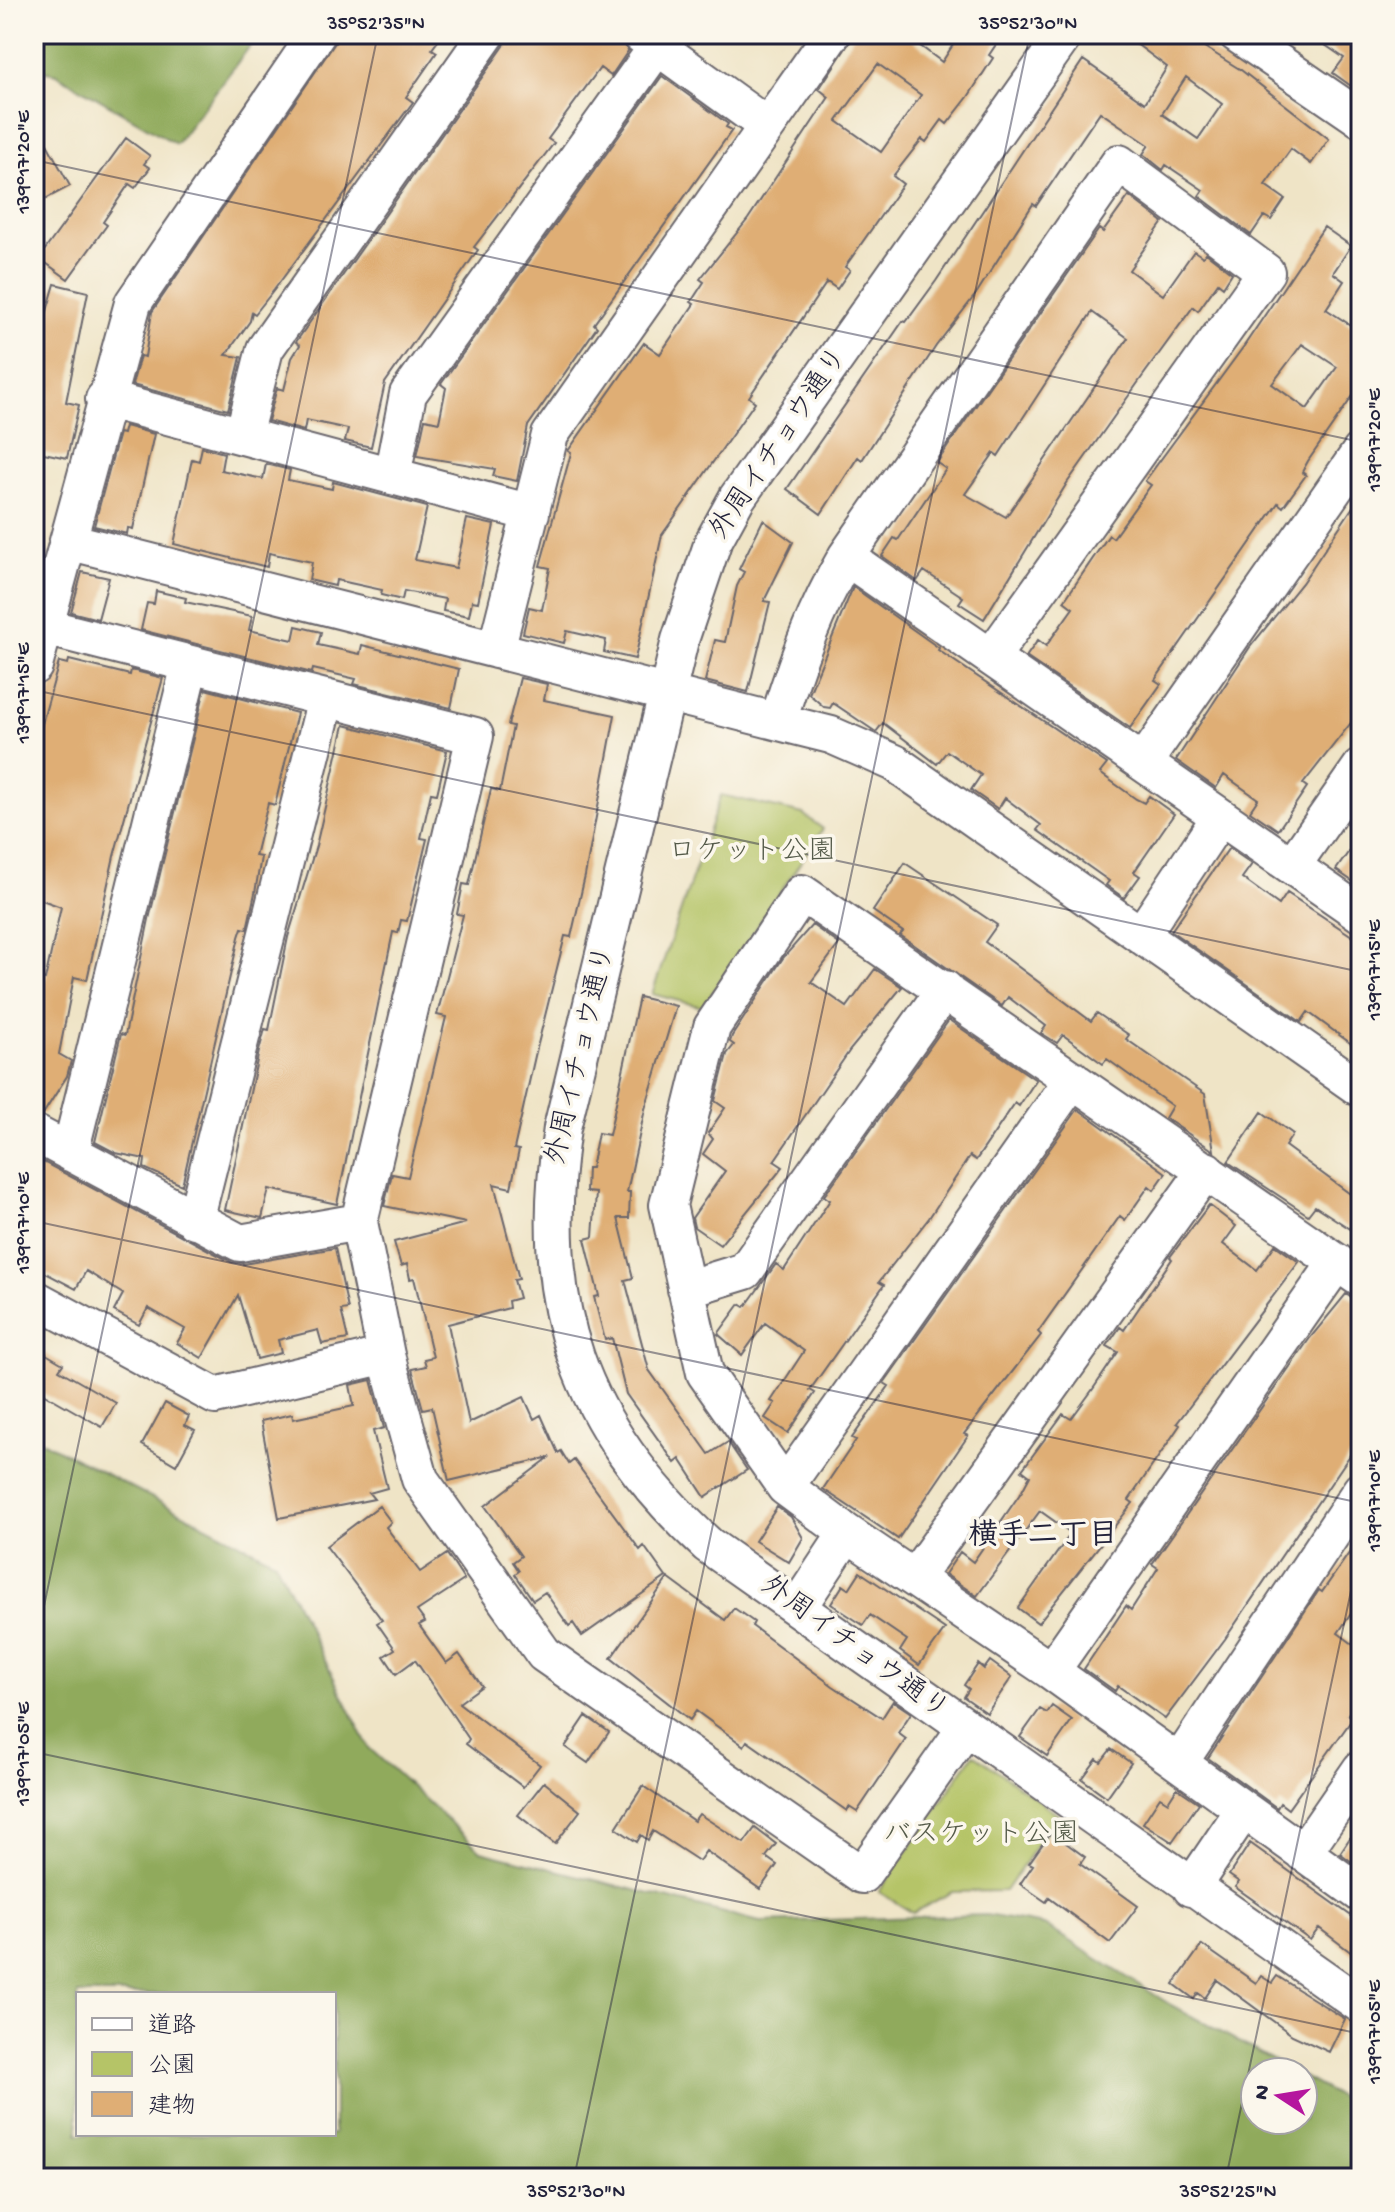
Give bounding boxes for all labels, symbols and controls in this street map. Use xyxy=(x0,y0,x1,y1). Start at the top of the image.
text: 35°52'35"N xyxy=(326,14,425,37)
text: 35°52'30"N xyxy=(978,14,1077,37)
text: 139°17'20"E xyxy=(14,109,37,214)
street label: 外周イチョウ通り xyxy=(703,341,856,546)
text: 139°17'20"E xyxy=(1365,387,1388,492)
text: 139°17'15"E xyxy=(14,641,37,744)
park label: ロケット公園 xyxy=(668,836,836,869)
text: 139°17'15"E xyxy=(1365,918,1388,1021)
street label: 外周イチョウ通り xyxy=(540,942,623,1168)
text: 139°17'10"E xyxy=(14,1171,37,1275)
text: 139°17'10"E xyxy=(1365,1449,1388,1553)
district label: 横手二丁目 xyxy=(968,1518,1118,1555)
street label: 外周イチョウ通り xyxy=(754,1569,955,1728)
text: 139°17'05"E xyxy=(14,1701,37,1807)
park label: バスケット公園 xyxy=(883,1819,1079,1852)
text: 139°17'05"E xyxy=(1365,1979,1388,2085)
legend xyxy=(76,1992,336,2136)
text: 道路 xyxy=(148,2012,196,2042)
text: 公園 xyxy=(148,2053,196,2082)
north arrow xyxy=(1239,2056,1319,2136)
text: N xyxy=(1249,2083,1278,2102)
text: 建物 xyxy=(148,2092,196,2122)
text: 35°52'30"N xyxy=(526,2182,625,2205)
text: 35°52'25"N xyxy=(1179,2182,1276,2205)

